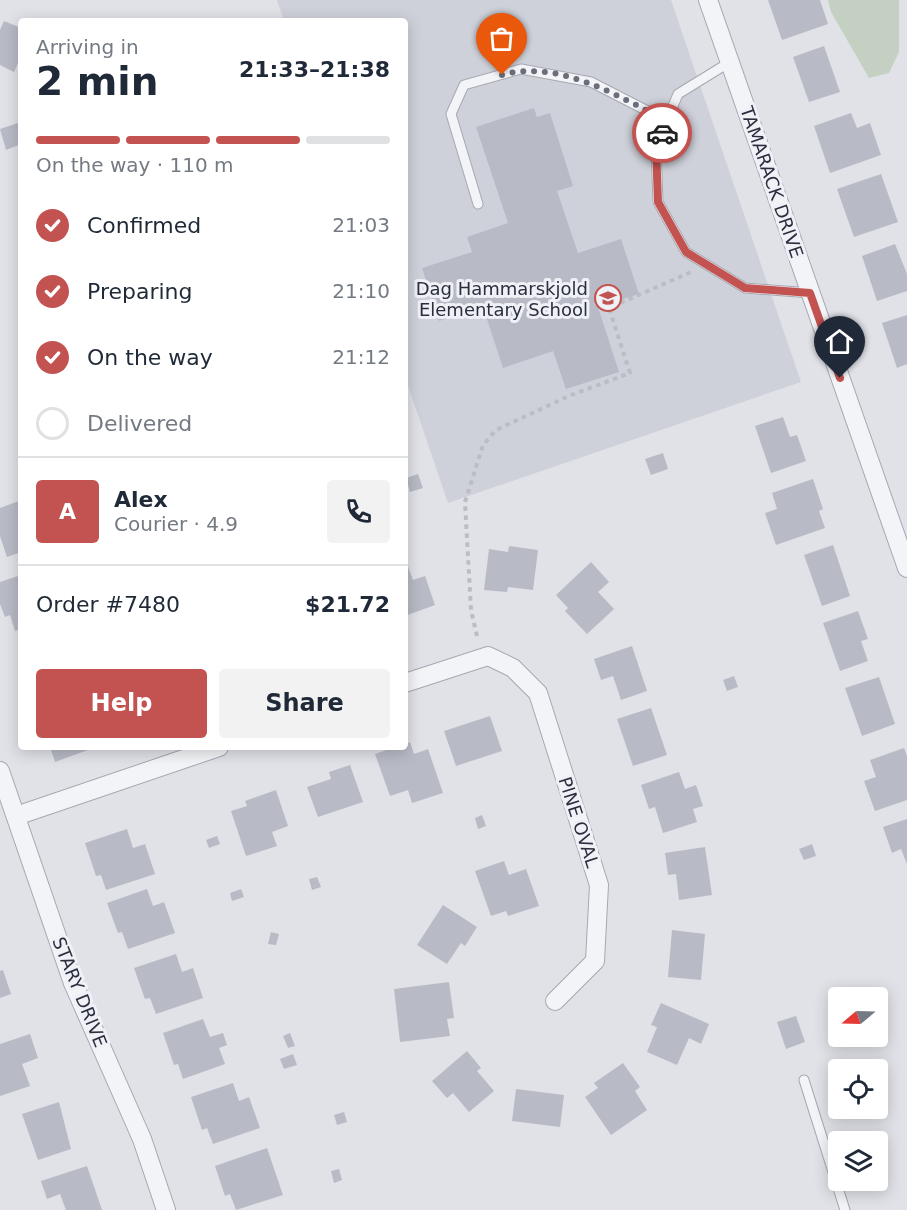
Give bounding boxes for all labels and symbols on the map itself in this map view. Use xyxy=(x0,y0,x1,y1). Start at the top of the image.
pin xyxy=(476,13,527,75)
street label: TAMARACK DRIVE xyxy=(736,102,808,261)
courier xyxy=(632,103,692,163)
place label: Dag Hammarskjold Elementary School xyxy=(416,278,588,320)
school or university icon: Dag Hammarskjold Elementary School xyxy=(593,283,623,313)
pin xyxy=(814,316,865,378)
street label: PINE OVAL xyxy=(554,774,604,870)
street label: STARY DRIVE xyxy=(48,934,112,1050)
north arrow xyxy=(828,987,888,1047)

